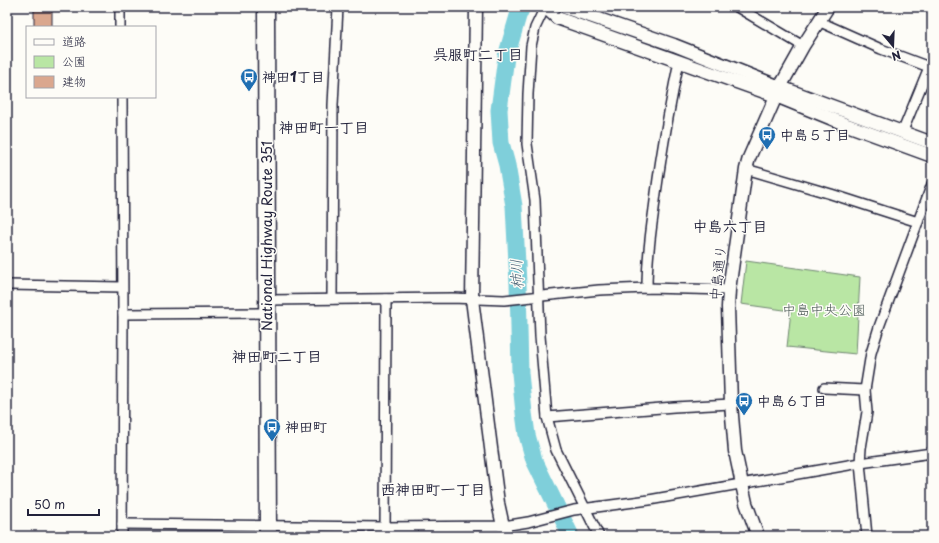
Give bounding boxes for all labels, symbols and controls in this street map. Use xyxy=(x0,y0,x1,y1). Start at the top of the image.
legend xyxy=(26,26,156,98)
north arrow xyxy=(873,26,913,66)
text: 道路 xyxy=(62,32,86,50)
district label: 呉服町二丁目 xyxy=(433,42,523,65)
text: N xyxy=(889,46,903,65)
text: 公園 xyxy=(62,52,86,70)
place label: 神田1丁目 xyxy=(262,66,325,87)
bus stop icon: 神田1丁目 xyxy=(239,67,259,92)
text: 建物 xyxy=(62,72,86,90)
district label: 神田町一丁目 xyxy=(279,115,369,138)
place label: 中島５丁目 xyxy=(780,124,850,145)
bus stop icon: 中島５丁目 xyxy=(757,125,777,150)
street label: National Highway Route 351 xyxy=(256,141,277,331)
district label: 中島六丁目 xyxy=(692,214,768,237)
street label: 中島通り xyxy=(704,244,731,302)
water label: 柿川 xyxy=(503,258,528,290)
park label: 中島中央公園 xyxy=(782,299,866,320)
district label: 神田町二丁目 xyxy=(232,344,322,367)
place label: 中島６丁目 xyxy=(757,390,827,411)
bus stop icon: 中島６丁目 xyxy=(734,391,754,416)
place label: 神田町 xyxy=(285,416,327,437)
bus stop icon: 神田町 xyxy=(262,417,282,442)
district label: 西神田町一丁目 xyxy=(380,477,486,500)
scale bar xyxy=(28,491,99,517)
text: 50 m xyxy=(34,495,65,513)

